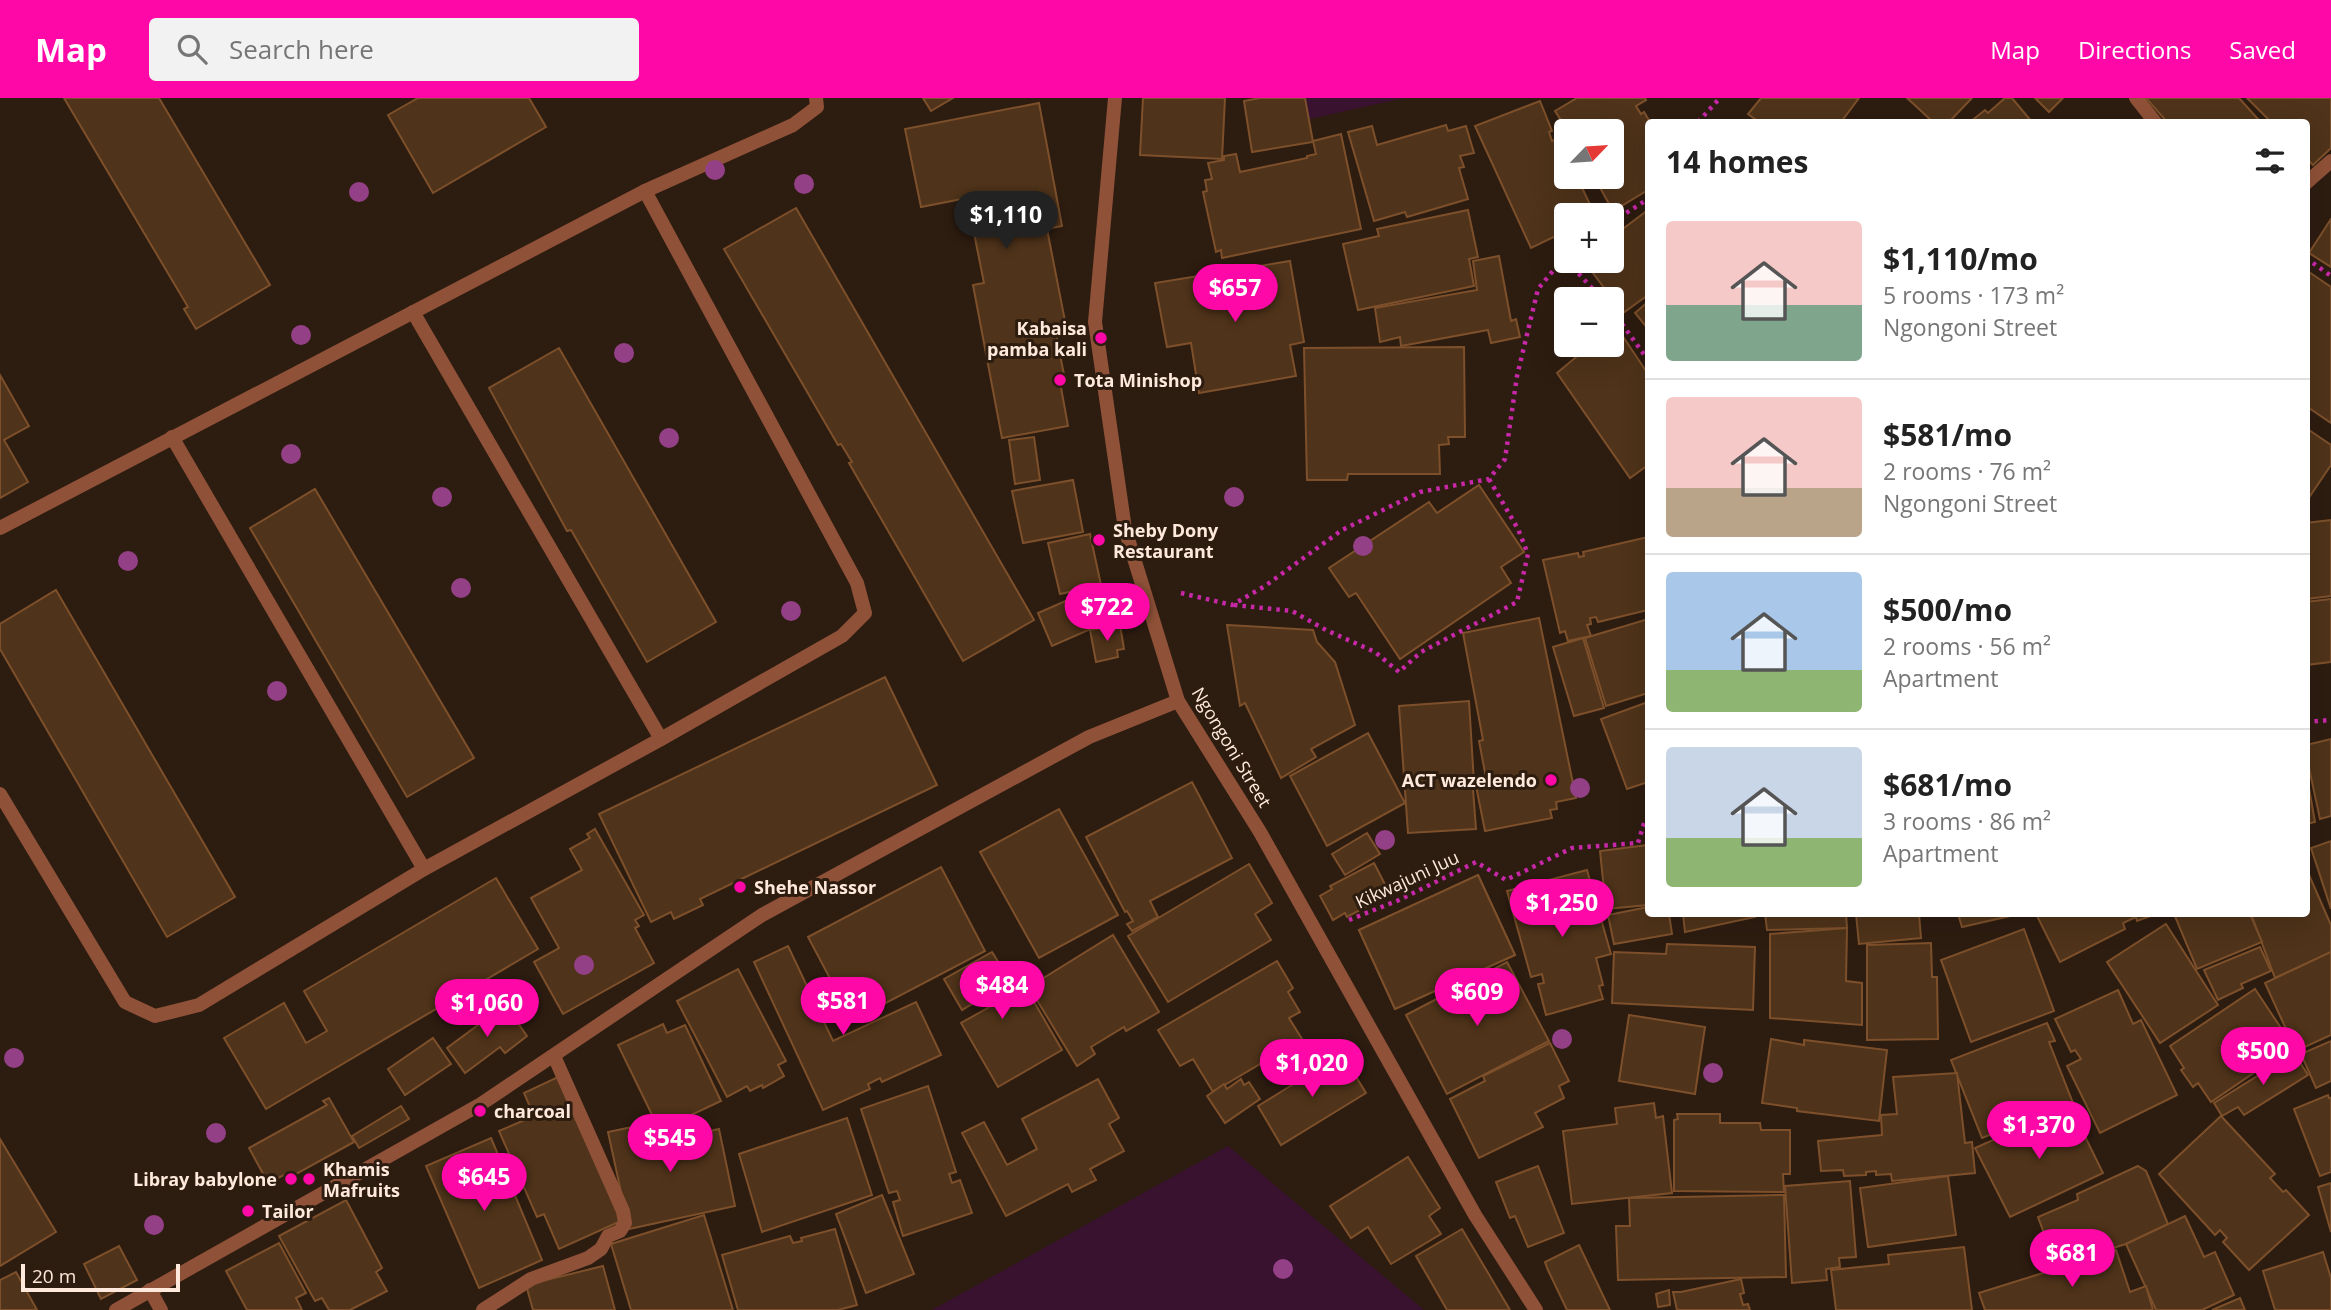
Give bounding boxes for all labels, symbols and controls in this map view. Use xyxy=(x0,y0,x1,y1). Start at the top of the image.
search box xyxy=(149,18,639,81)
text: Map xyxy=(35,27,107,72)
icon: search xyxy=(173,30,211,68)
text: Search here xyxy=(229,31,374,67)
text: Map xyxy=(1990,33,2040,66)
text: Directions xyxy=(2078,33,2191,66)
text: Saved xyxy=(2229,33,2296,66)
north arrow xyxy=(1554,119,1624,189)
map controls xyxy=(1554,119,1624,357)
text: 14 homes xyxy=(1666,141,1809,182)
icon: filters xyxy=(2251,142,2289,180)
pin: $1,110 xyxy=(949,192,1063,251)
text: $1,110 xyxy=(970,198,1042,230)
button: + xyxy=(1554,203,1624,273)
text: $1,110/mo xyxy=(1883,238,2038,279)
icon: home xyxy=(1722,249,1806,333)
pin: $657 xyxy=(1194,264,1276,324)
text: $657 xyxy=(1209,271,1261,303)
text: 5 rooms · 173 m² xyxy=(1883,279,2064,311)
button: − xyxy=(1554,287,1624,357)
text: Ngongoni Street xyxy=(1883,311,2057,343)
place label: Kabaisa pamba kali xyxy=(987,316,1087,361)
marker: Kabaisa pamba kali xyxy=(1093,330,1109,346)
place label: Tota Minishop xyxy=(1074,368,1202,392)
marker: Tota Minishop xyxy=(1052,372,1068,388)
text: $581/mo xyxy=(1883,414,2012,455)
icon: home xyxy=(1722,425,1806,509)
text: 2 rooms · 76 m² xyxy=(1883,455,2051,487)
text: Ngongoni Street xyxy=(1883,487,2057,519)
place label: Sheby Dony Restaurant xyxy=(1113,518,1219,563)
marker: Sheby Dony Restaurant xyxy=(1091,532,1107,548)
pin: $722 xyxy=(1066,584,1148,643)
text: $500/mo xyxy=(1883,589,2012,630)
text: $722 xyxy=(1081,590,1133,622)
icon: home xyxy=(1722,600,1806,684)
text: 2 rooms · 56 m² xyxy=(1883,630,2051,662)
text: Apartment xyxy=(1883,662,1999,694)
street label: Ngongoni Street xyxy=(1187,682,1277,812)
text: $681/mo xyxy=(1883,764,2012,805)
place label: ACT wazelendo xyxy=(1402,768,1537,792)
marker: ACT wazelendo xyxy=(1543,772,1559,788)
icon: home xyxy=(1722,775,1806,859)
text: 3 rooms · 86 m² xyxy=(1883,805,2051,837)
text: Apartment xyxy=(1883,837,1999,869)
street label: Kikwajuni Juu xyxy=(1351,845,1463,913)
place label: Shehe Nassor xyxy=(754,875,876,899)
marker: Shehe Nassor xyxy=(732,879,748,895)
pin: $1,250 xyxy=(1505,880,1619,939)
text: $1,250 xyxy=(1526,886,1598,918)
pin: $484 xyxy=(961,962,1043,1021)
text: $484 xyxy=(976,968,1028,1000)
pin: $609 xyxy=(1436,968,1518,1028)
text: $609 xyxy=(1451,975,1503,1007)
pin: $581 xyxy=(802,978,884,1037)
pin: $1,060 xyxy=(430,979,544,1039)
text: $581 xyxy=(817,984,869,1016)
text: $1,060 xyxy=(451,986,523,1018)
pin: $500 xyxy=(2222,1028,2304,1087)
text: $500 xyxy=(2237,1034,2289,1066)
pin: $1,020 xyxy=(1255,1040,1369,1099)
text: $1,020 xyxy=(1276,1046,1348,1078)
place label: charcoal xyxy=(494,1099,571,1123)
pin: $1,370 xyxy=(1982,1102,2096,1161)
marker: charcoal xyxy=(472,1103,488,1119)
text: $1,370 xyxy=(2003,1108,2075,1140)
pin: $545 xyxy=(629,1114,711,1174)
text: $545 xyxy=(644,1121,696,1153)
pin: $645 xyxy=(443,1154,525,1213)
place label: Khamis Mafruits xyxy=(323,1157,400,1202)
text: $645 xyxy=(458,1160,510,1192)
place label: Libray babylone xyxy=(133,1167,277,1191)
marker: Libray babylone xyxy=(283,1171,299,1187)
marker: Khamis Mafruits xyxy=(301,1171,317,1187)
place label: Tailor xyxy=(262,1199,314,1223)
marker: Tailor xyxy=(240,1203,256,1219)
pin: $681 xyxy=(2031,1230,2113,1289)
text: $681 xyxy=(2046,1236,2098,1268)
scale bar xyxy=(21,1261,180,1293)
text: 20 m xyxy=(32,1263,76,1289)

